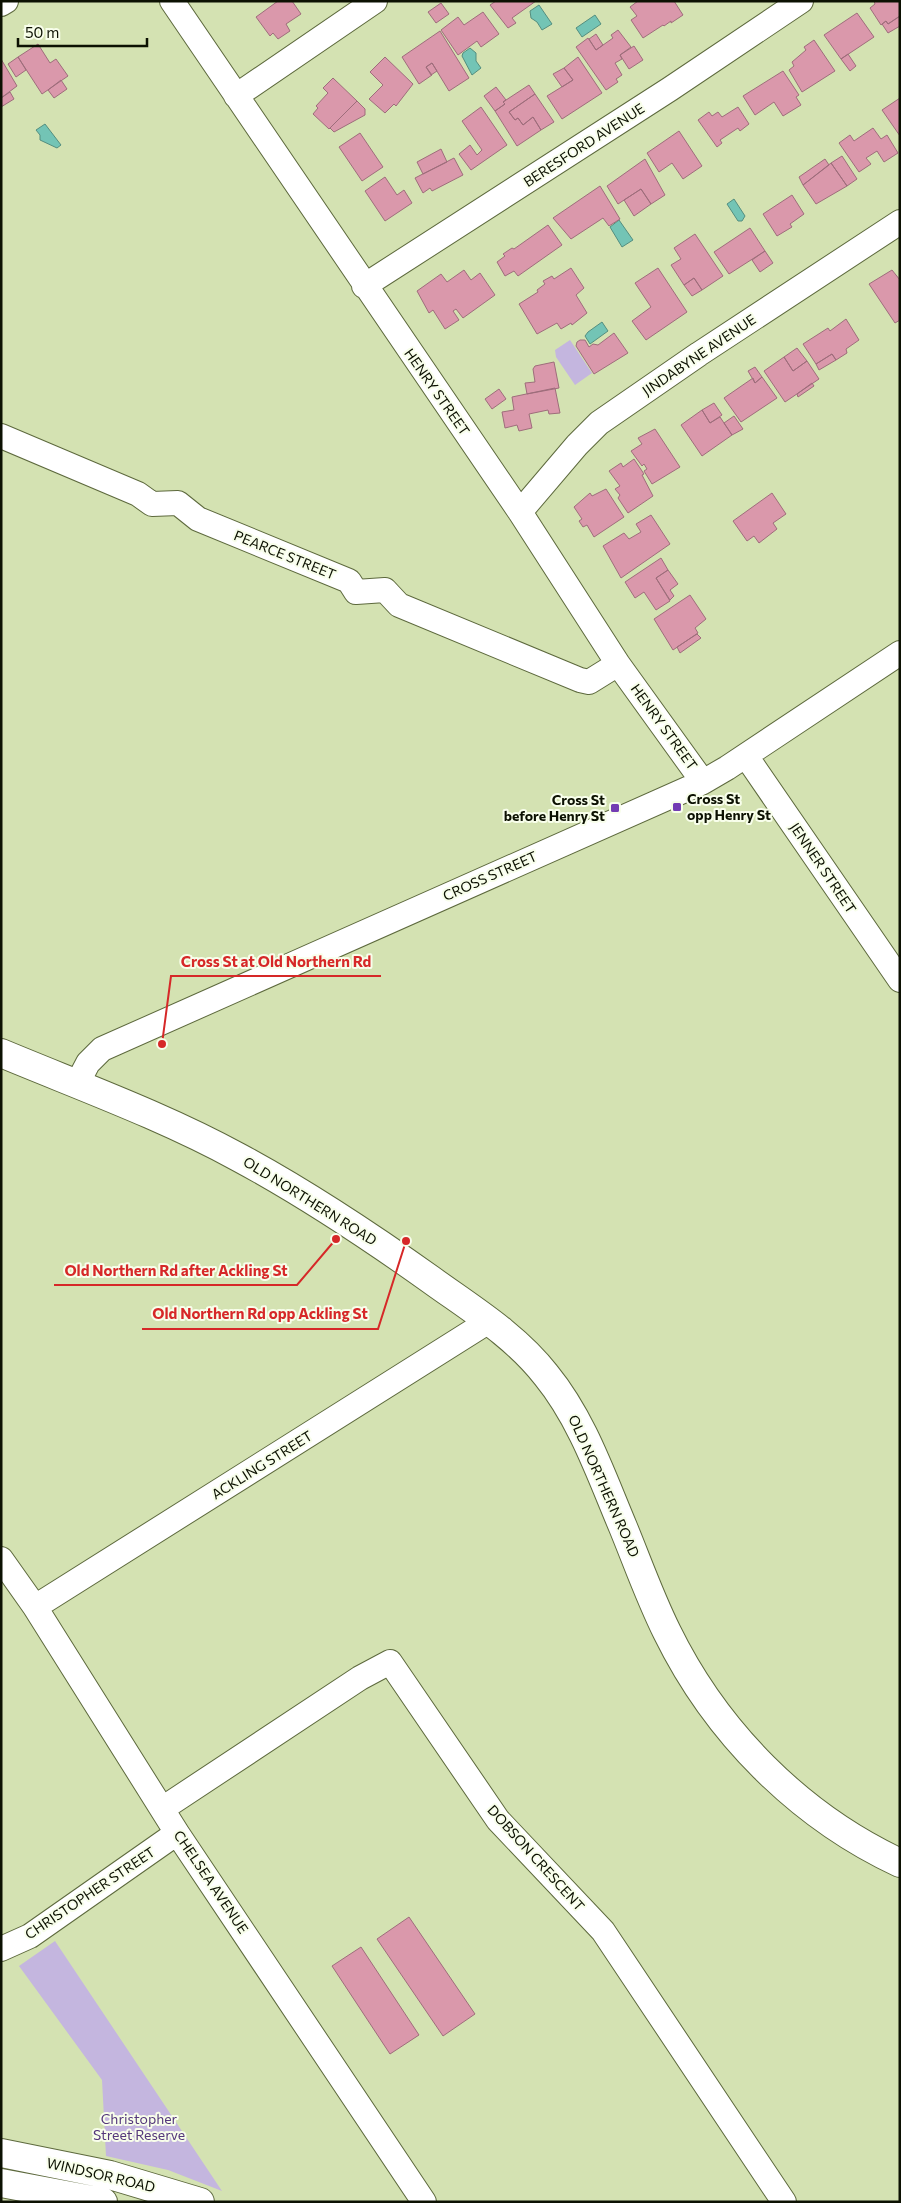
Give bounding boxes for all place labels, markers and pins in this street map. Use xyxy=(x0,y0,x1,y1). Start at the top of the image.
place label: Cross St opp Henry St xyxy=(687,790,771,823)
place label: Cross St before Henry St xyxy=(504,791,605,824)
marker: Cross St opp Henry St xyxy=(671,801,683,813)
marker: Cross St before Henry St xyxy=(609,802,621,814)
callout: Cross St at Old Northern Rd xyxy=(171,946,381,976)
callout: Old Northern Rd after Ackling St xyxy=(54,1255,297,1285)
callout: Old Northern Rd opp Ackling St xyxy=(142,1299,378,1329)

